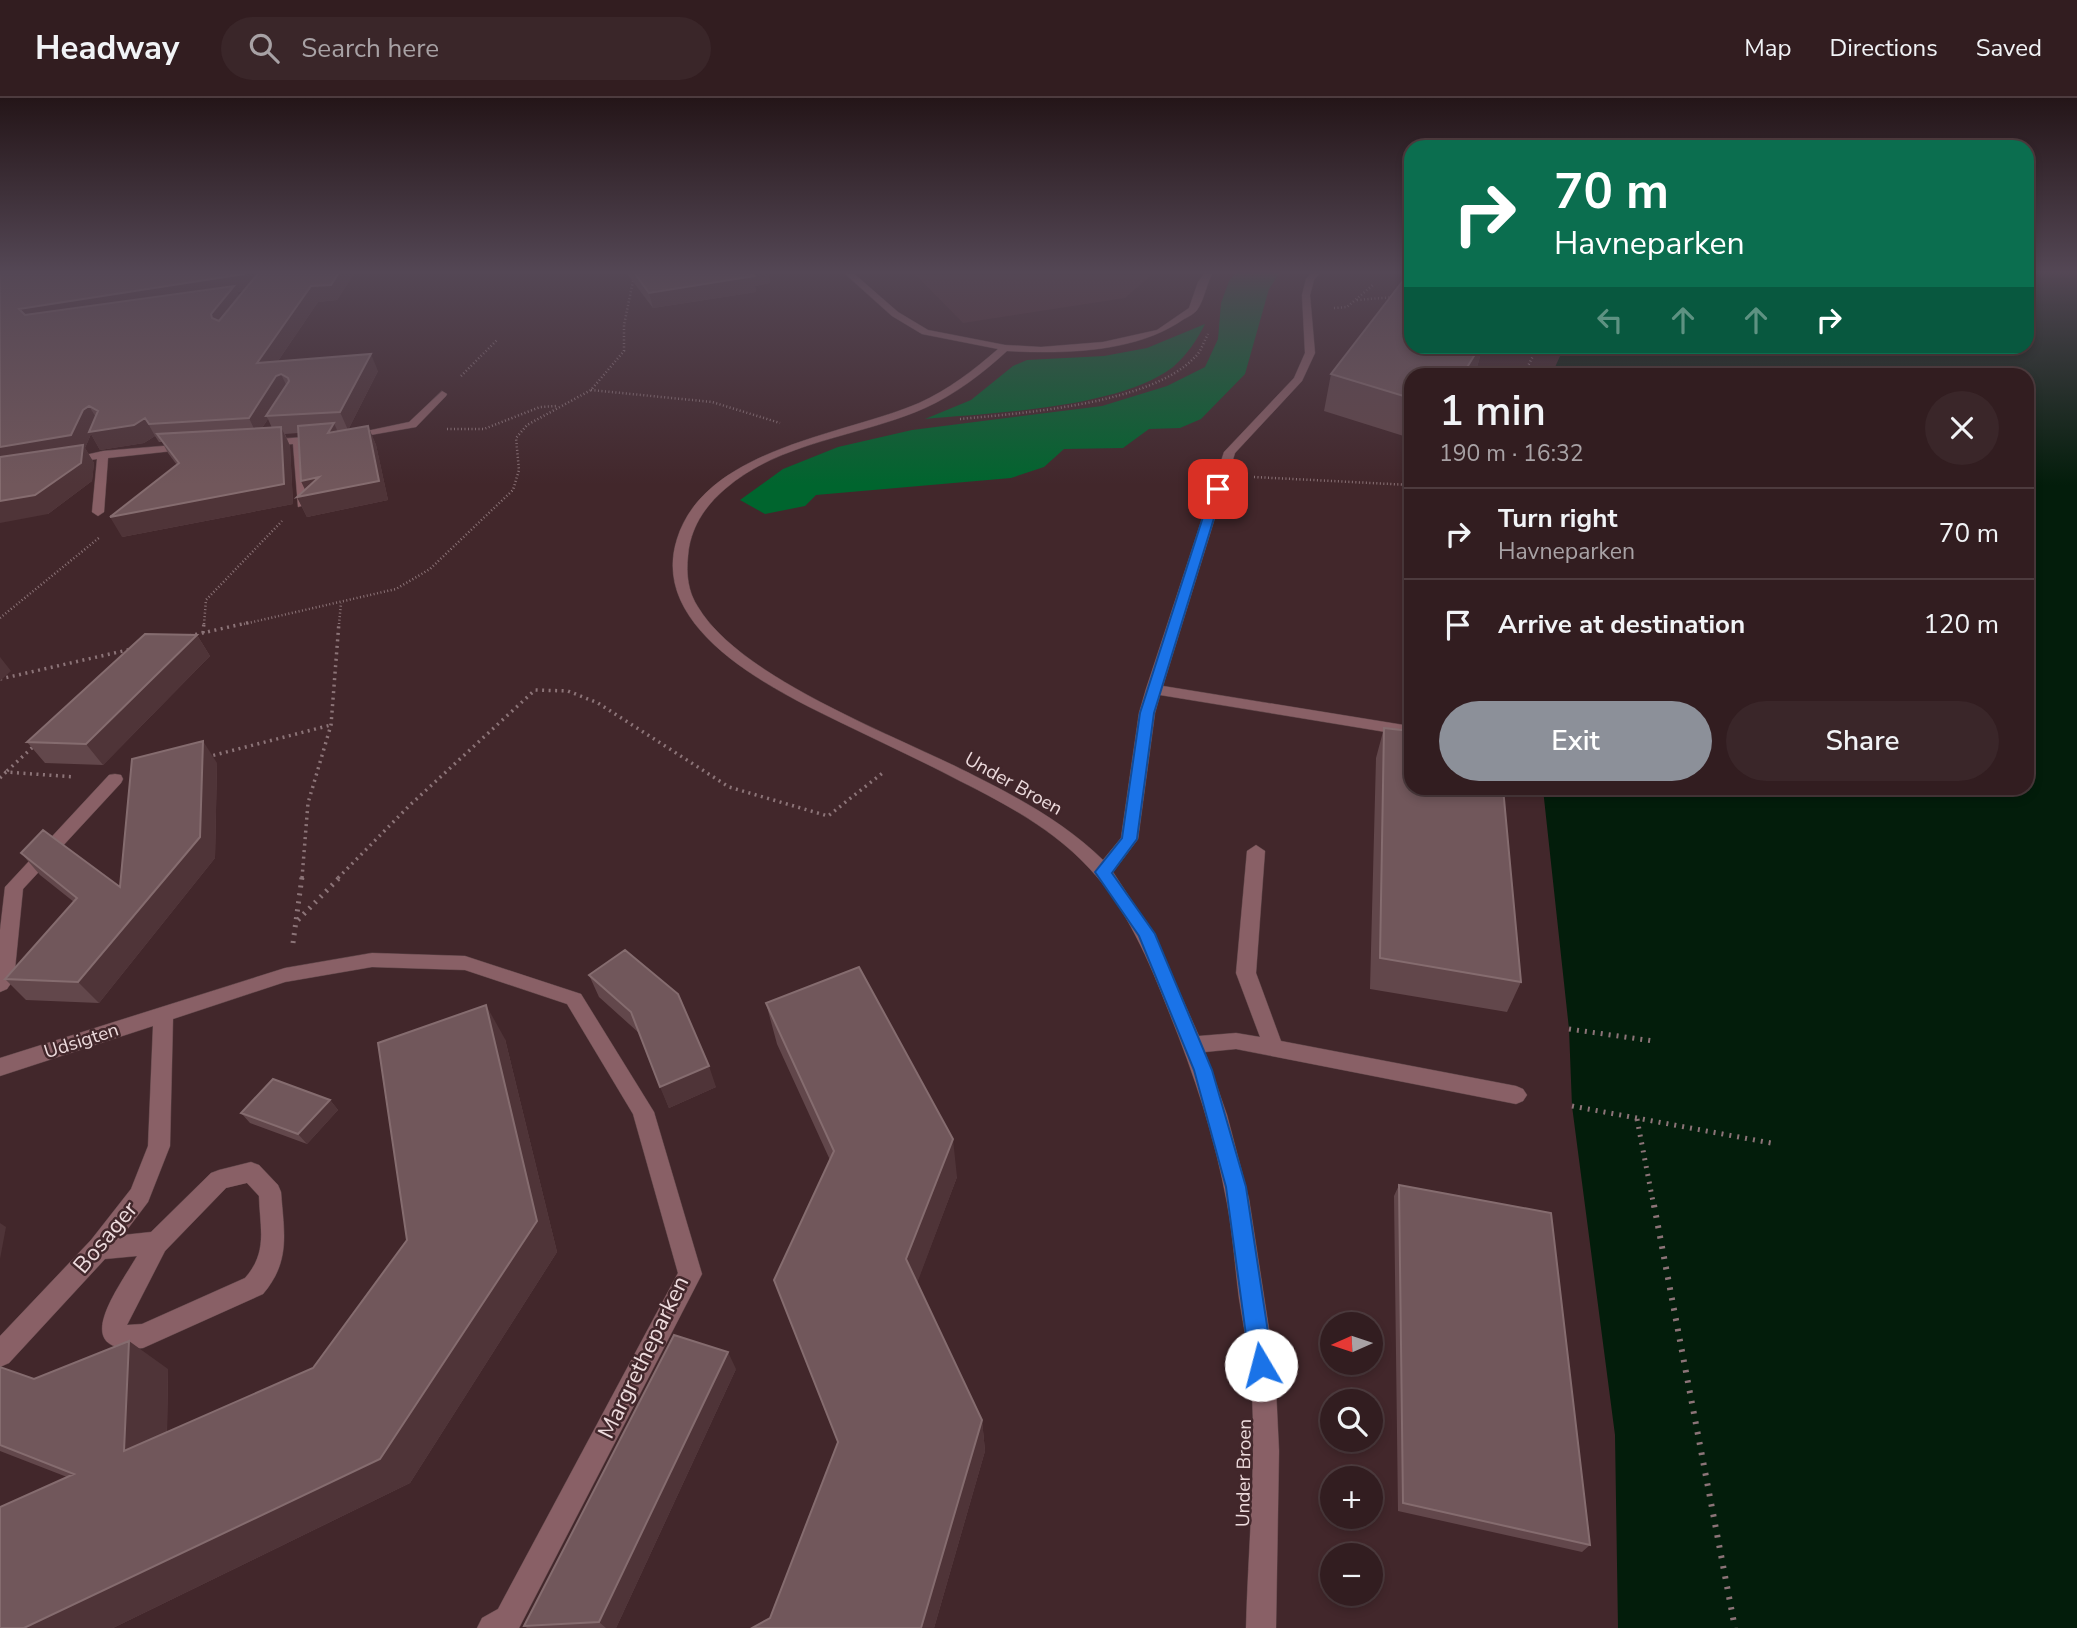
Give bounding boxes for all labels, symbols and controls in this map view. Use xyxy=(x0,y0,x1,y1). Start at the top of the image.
search box xyxy=(221,17,711,80)
text: Headway xyxy=(35,26,179,71)
icon: search xyxy=(245,29,283,67)
text: Search here xyxy=(301,31,439,66)
text: Map xyxy=(1744,32,1791,64)
text: Directions xyxy=(1829,32,1938,64)
text: Saved xyxy=(1976,32,2042,64)
text: 70 m xyxy=(1554,158,1669,225)
icon: right xyxy=(1439,168,1530,259)
text: Havneparken xyxy=(1554,222,1745,265)
icon: left xyxy=(1591,301,1629,339)
icon: ahead xyxy=(1664,301,1702,339)
icon: ahead xyxy=(1737,301,1775,339)
icon: right xyxy=(1810,301,1848,339)
text: 1 min xyxy=(1439,383,1546,440)
button: close xyxy=(1925,391,1999,465)
text: 190 m · 16:32 xyxy=(1439,438,1584,469)
pin xyxy=(1188,459,1248,519)
icon: arrive xyxy=(1199,470,1237,508)
text: Turn right xyxy=(1498,501,1617,536)
icon: right xyxy=(1439,515,1477,553)
text: 70 m xyxy=(1939,516,1999,551)
text: Havneparken xyxy=(1498,536,1635,567)
icon: arrive xyxy=(1439,606,1477,644)
text: Arrive at destination xyxy=(1498,607,1745,642)
text: 120 m xyxy=(1923,607,1999,642)
button: Exit xyxy=(1439,701,1712,781)
button: Share xyxy=(1726,701,1999,781)
street label: Under Broen xyxy=(960,746,1067,822)
street label: Udsigten xyxy=(41,1017,122,1065)
street label: Bosager xyxy=(66,1194,145,1280)
street label: Margretheparken xyxy=(591,1271,696,1444)
north arrow xyxy=(1320,1312,1382,1376)
map controls xyxy=(1320,1312,1383,1606)
position arrow xyxy=(1224,1328,1298,1402)
button: search xyxy=(1320,1389,1383,1452)
street label: Under Broen xyxy=(1230,1419,1258,1527)
button: + xyxy=(1320,1466,1383,1529)
button: − xyxy=(1320,1543,1383,1606)

